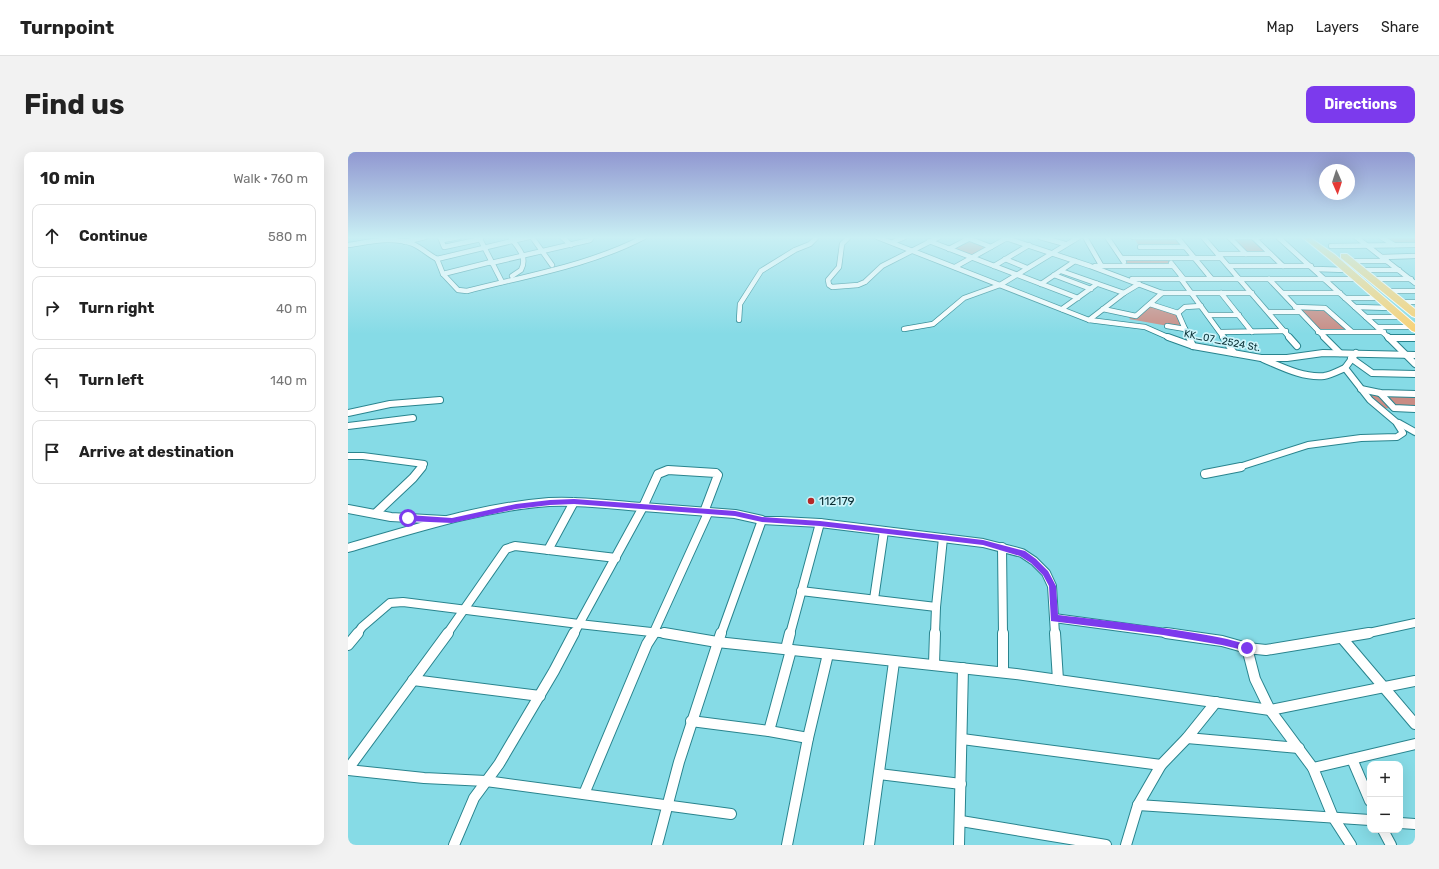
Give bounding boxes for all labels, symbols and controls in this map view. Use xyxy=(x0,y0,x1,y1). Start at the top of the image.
text: Turnpoint xyxy=(20,16,114,39)
text: Map xyxy=(1267,19,1294,36)
text: Layers xyxy=(1316,19,1359,36)
text: Share xyxy=(1381,19,1419,36)
button: Directions xyxy=(1306,86,1415,123)
text: Find us xyxy=(24,88,124,121)
north arrow xyxy=(1319,164,1355,200)
text: 10 min xyxy=(40,168,95,188)
text: Walk · 760 m xyxy=(233,171,308,186)
icon: ahead xyxy=(41,225,63,247)
text: Continue xyxy=(79,227,148,245)
text: 580 m xyxy=(268,229,307,244)
icon: right xyxy=(41,297,63,319)
text: Turn right xyxy=(79,299,154,317)
text: 40 m xyxy=(276,301,307,316)
street label: KK_07_2524 St. xyxy=(1183,328,1261,354)
icon: left xyxy=(41,369,63,391)
text: Turn left xyxy=(79,371,144,389)
text: 140 m xyxy=(270,373,307,388)
icon: arrive xyxy=(41,441,63,463)
text: Arrive at destination xyxy=(79,443,234,461)
place label: 112179 xyxy=(819,494,855,508)
marker: 112179 xyxy=(806,496,816,506)
route start xyxy=(399,509,417,527)
route end xyxy=(1238,639,1256,657)
map controls xyxy=(1367,761,1403,833)
button: + xyxy=(1367,761,1403,797)
button: − xyxy=(1367,797,1403,833)

